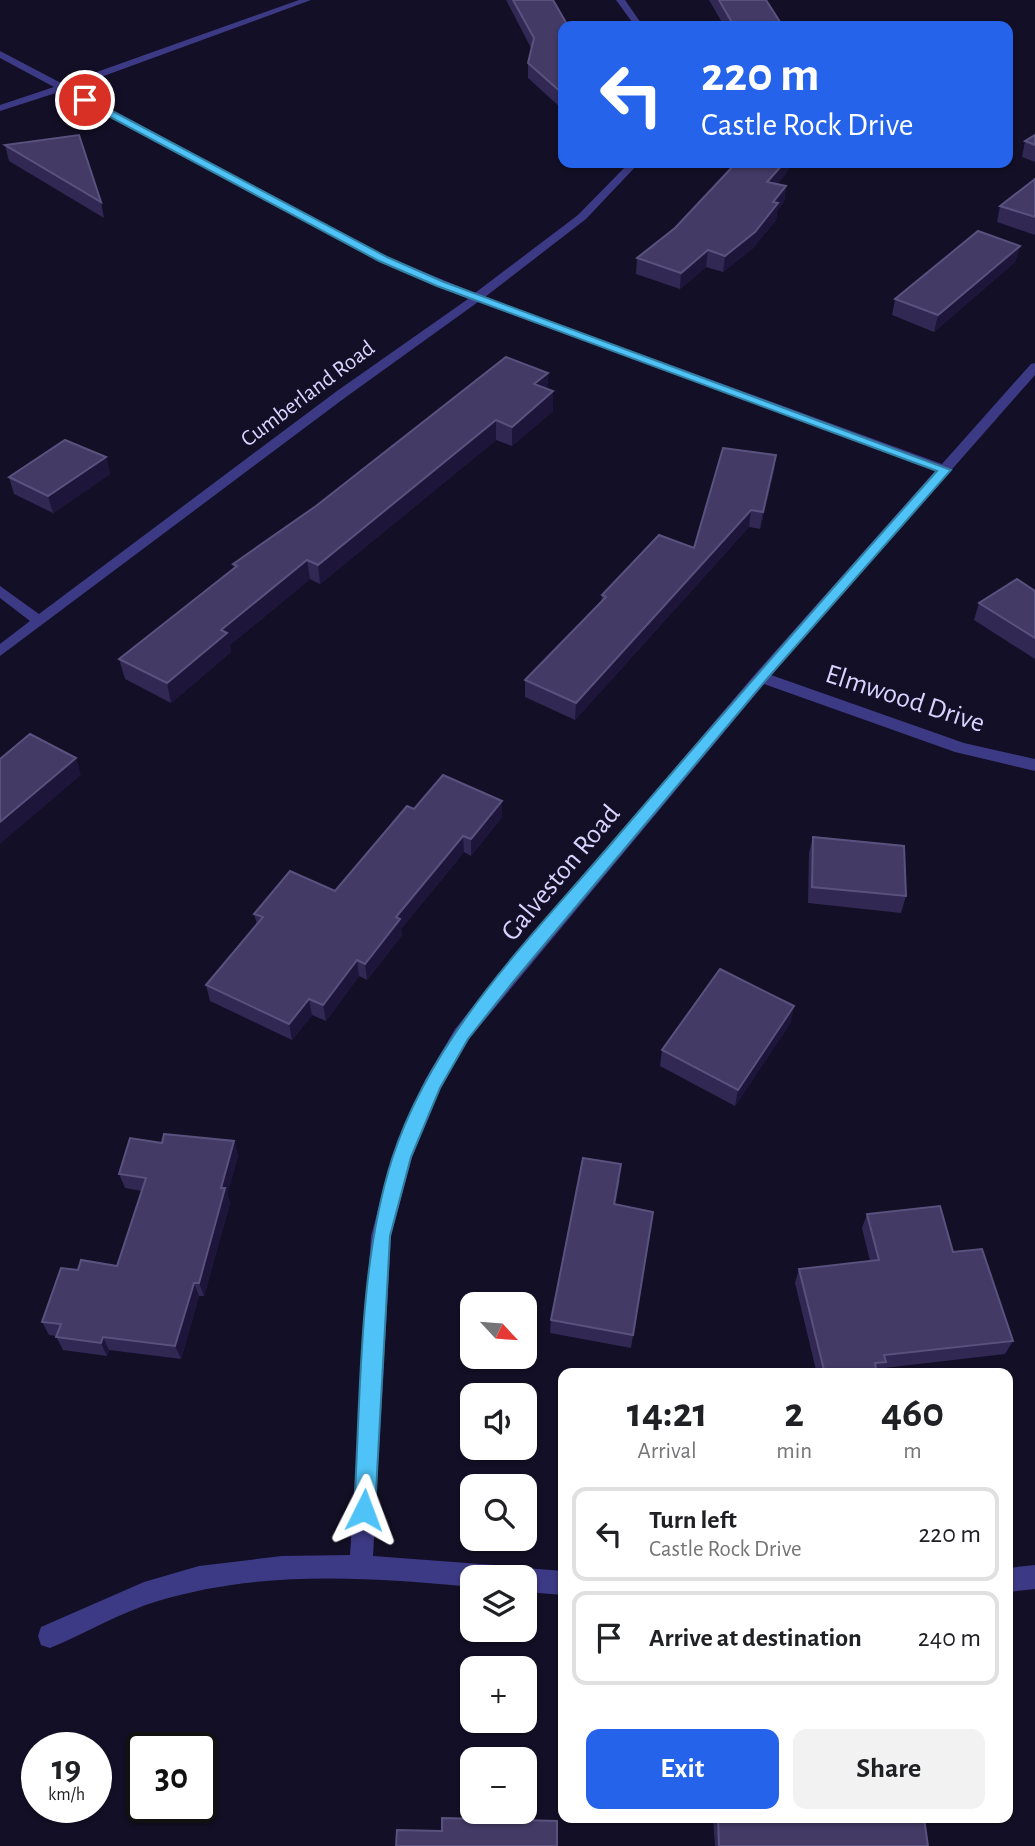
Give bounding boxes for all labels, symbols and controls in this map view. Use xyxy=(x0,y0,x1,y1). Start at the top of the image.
icon: left xyxy=(586,49,677,140)
text: 220 m xyxy=(701,51,820,100)
pin xyxy=(55,70,115,130)
icon: arrive xyxy=(66,81,104,119)
text: Castle Rock Drive xyxy=(701,109,913,141)
street label: Cumberland Road xyxy=(237,336,379,452)
street label: Elmwood Drive xyxy=(822,660,988,738)
street label: Galveston Road xyxy=(496,800,626,946)
north arrow xyxy=(460,1292,537,1368)
map controls xyxy=(460,1292,537,1824)
button: sound xyxy=(460,1383,537,1460)
text: 14:21 xyxy=(627,1392,708,1434)
text: 2 xyxy=(784,1392,804,1434)
text: 460 xyxy=(881,1392,944,1434)
text: Arrival xyxy=(638,1440,697,1463)
text: min xyxy=(776,1440,812,1463)
text: m xyxy=(903,1440,922,1463)
position arrow xyxy=(327,1473,401,1547)
button: search xyxy=(460,1474,537,1551)
text: Turn left xyxy=(649,1507,737,1533)
icon: left xyxy=(590,1515,628,1553)
text: 220 m xyxy=(919,1521,981,1547)
text: Castle Rock Drive xyxy=(649,1538,802,1561)
button: layers xyxy=(460,1565,537,1642)
icon: arrive xyxy=(590,1619,628,1657)
text: Arrive at destination xyxy=(649,1625,862,1651)
text: 240 m xyxy=(918,1625,981,1651)
button: + xyxy=(460,1656,537,1733)
button: Exit xyxy=(586,1729,779,1809)
button: Share xyxy=(793,1729,985,1809)
speed limit sign: 30 xyxy=(126,1732,217,1823)
button: − xyxy=(460,1747,537,1824)
text: 19 xyxy=(52,1751,81,1786)
text: km/h xyxy=(48,1786,85,1804)

